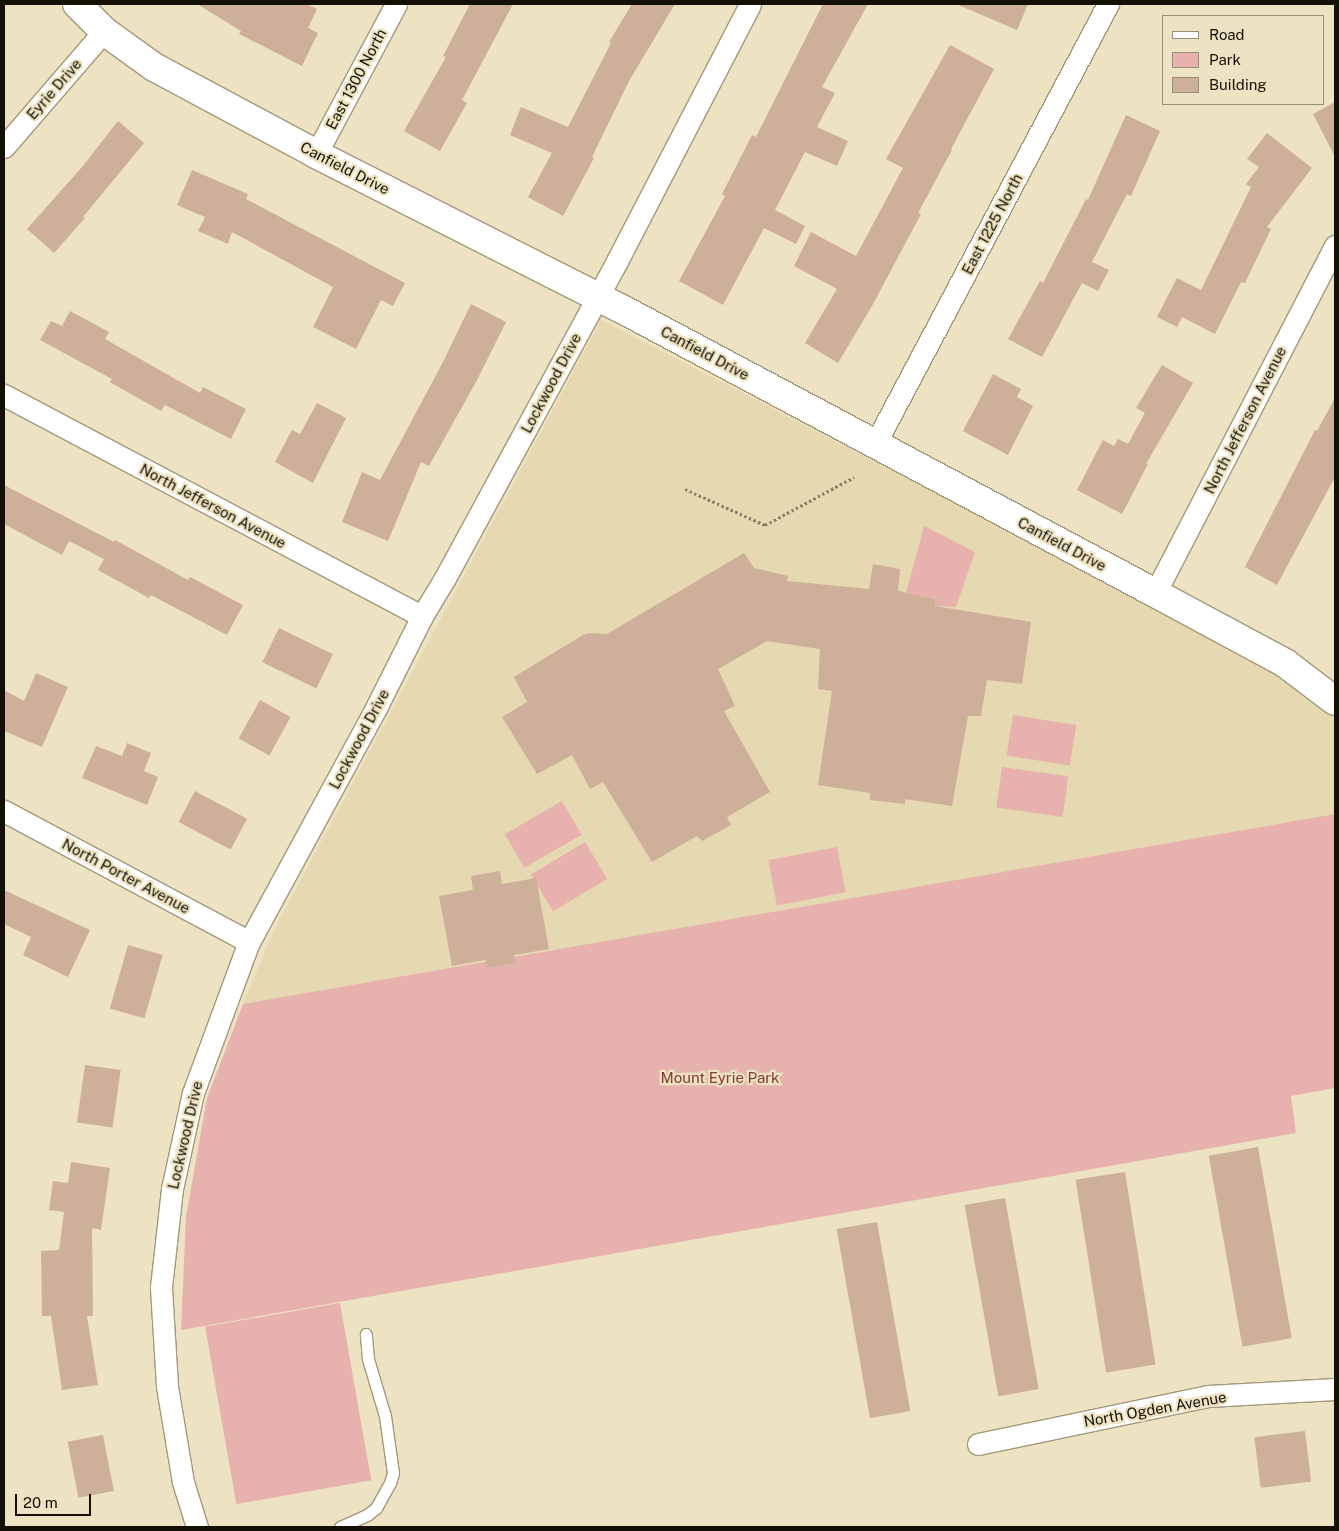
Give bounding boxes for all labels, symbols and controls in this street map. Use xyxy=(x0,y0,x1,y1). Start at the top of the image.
legend xyxy=(1162,15,1324,105)
street label: East 1300 North xyxy=(322,26,390,132)
text: Road xyxy=(1209,26,1245,43)
text: Park xyxy=(1209,51,1241,68)
street label: Eyrie Drive xyxy=(23,55,85,123)
text: Building xyxy=(1209,76,1267,93)
street label: Canfield Drive xyxy=(297,138,393,198)
street label: East 1225 North xyxy=(958,171,1026,277)
street label: Canfield Drive xyxy=(658,322,752,384)
street label: Lockwood Drive xyxy=(517,330,585,436)
street label: North Jefferson Avenue xyxy=(1200,343,1290,497)
street label: North Jefferson Avenue xyxy=(137,460,289,552)
street label: Canfield Drive xyxy=(1015,513,1109,575)
street label: Lockwood Drive xyxy=(325,686,393,792)
street label: North Porter Avenue xyxy=(59,835,193,917)
park label: Mount Eyrie Park xyxy=(660,1069,780,1087)
street label: Lockwood Drive xyxy=(164,1079,206,1191)
street label: North Ogden Avenue xyxy=(1082,1388,1228,1430)
scale bar xyxy=(18,1484,94,1516)
text: 20 m xyxy=(23,1494,58,1511)

